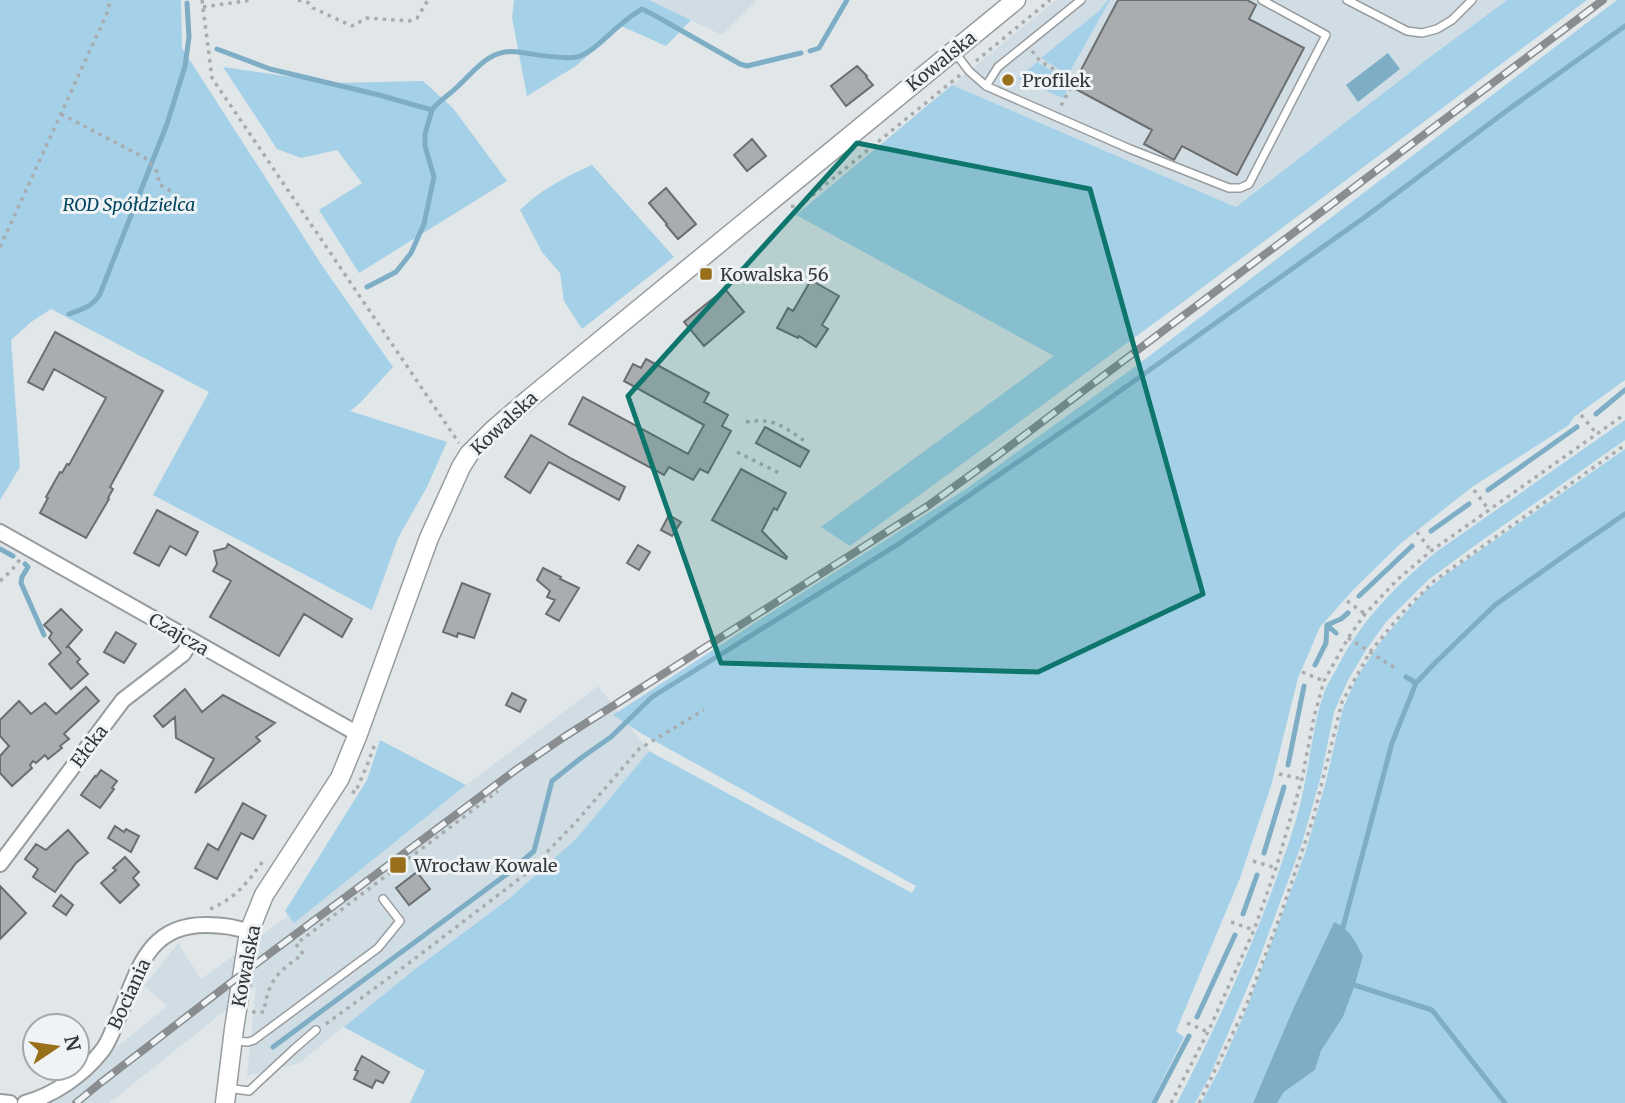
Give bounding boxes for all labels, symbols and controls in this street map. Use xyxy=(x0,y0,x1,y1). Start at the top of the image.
street label: Kowalska xyxy=(901,26,981,96)
place label: Profilek xyxy=(1022,69,1091,92)
marker: Profilek xyxy=(1000,72,1016,88)
park label: ROD Spółdzielca xyxy=(63,193,195,216)
place label: Kowalska 56 xyxy=(720,263,829,286)
marker: Kowalska 56 xyxy=(698,266,714,282)
street label: Kowalska xyxy=(466,386,543,460)
street label: Czajcza xyxy=(145,608,213,661)
street label: Ełcka xyxy=(66,720,113,772)
place label: Wrocław Kowale xyxy=(413,854,557,877)
marker: Wrocław Kowale xyxy=(388,855,408,875)
street label: Kowalska xyxy=(227,923,265,1009)
street label: Bociania xyxy=(103,955,155,1033)
north arrow xyxy=(21,1012,91,1082)
text: N xyxy=(59,1033,86,1053)

